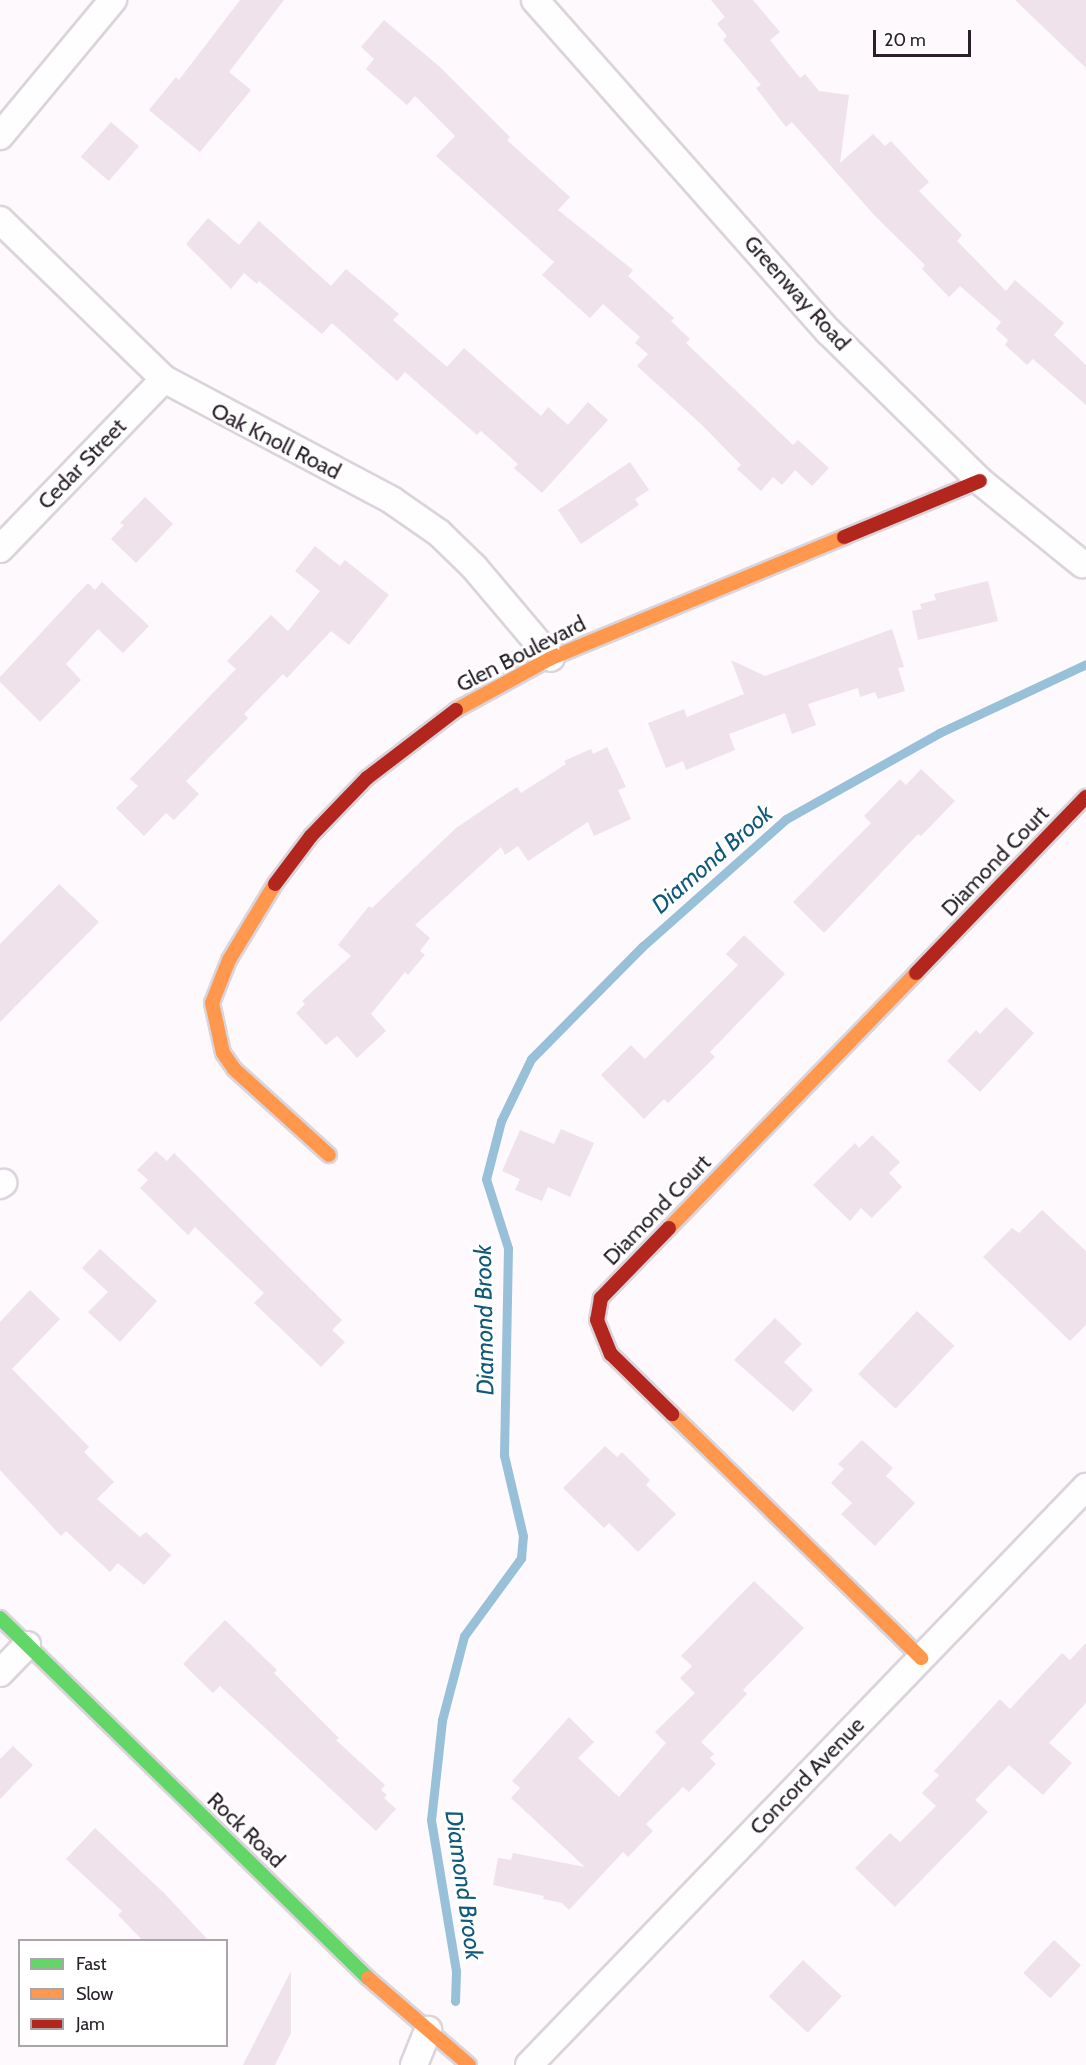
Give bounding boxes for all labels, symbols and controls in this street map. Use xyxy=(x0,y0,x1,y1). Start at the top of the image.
scale bar xyxy=(876,18,974,56)
text: 20 m xyxy=(884,29,926,51)
street label: Greenway Road xyxy=(738,230,856,356)
street label: Oak Knoll Road xyxy=(207,397,345,485)
street label: Cedar Street xyxy=(32,413,132,515)
street label: Glen Boulevard xyxy=(452,610,590,698)
water label: Diamond Brook xyxy=(646,799,778,919)
street label: Diamond Court xyxy=(936,800,1054,922)
street label: Diamond Court xyxy=(598,1149,716,1271)
water label: Diamond Brook xyxy=(468,1244,500,1396)
street label: Concord Avenue xyxy=(744,1712,870,1840)
street label: Rock Road xyxy=(202,1787,290,1873)
water label: Diamond Brook xyxy=(439,1808,489,1962)
legend xyxy=(18,1939,228,2047)
text: Fast xyxy=(76,1953,107,1975)
text: Slow xyxy=(76,1983,113,2005)
text: Jam xyxy=(76,2013,105,2035)

